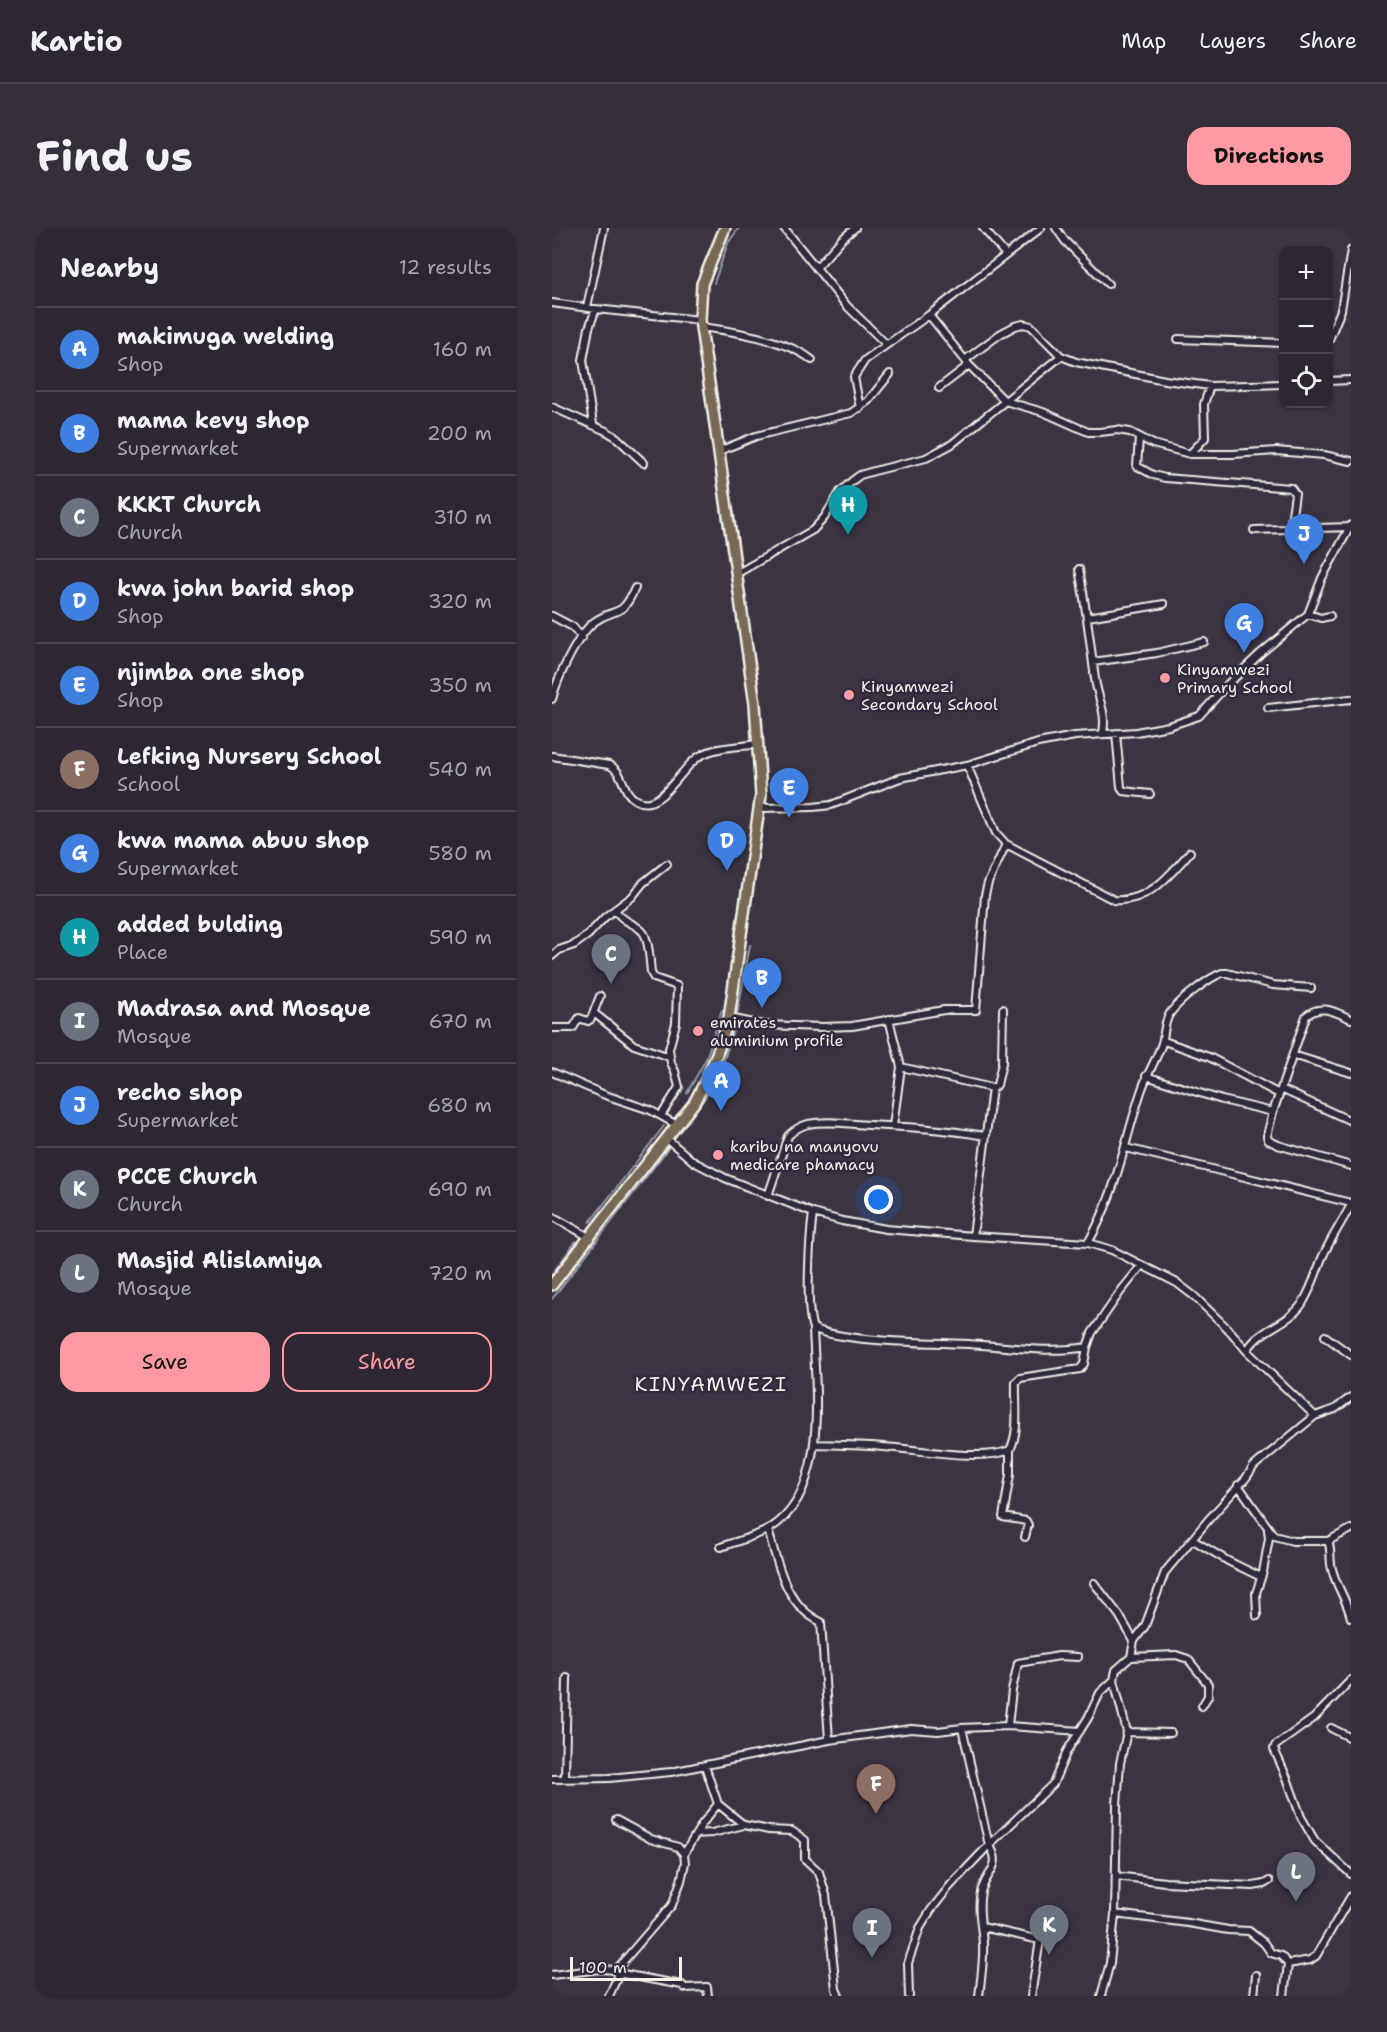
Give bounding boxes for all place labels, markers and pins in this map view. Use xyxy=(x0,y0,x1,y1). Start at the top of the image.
pin: H xyxy=(828,486,868,535)
pin: J xyxy=(1284,514,1323,564)
pin: G xyxy=(1224,604,1264,653)
place label: Kinyamwezi Primary School xyxy=(1177,659,1293,698)
marker: Kinyamwezi Primary School xyxy=(1158,671,1172,685)
place label: Kinyamwezi Secondary School xyxy=(861,676,998,715)
marker: Kinyamwezi Secondary School xyxy=(842,688,856,702)
pin: E xyxy=(770,768,808,818)
pin: D xyxy=(708,822,747,871)
pin: C xyxy=(592,934,630,984)
pin: B xyxy=(742,958,782,1008)
place label: emirates aluminium profile xyxy=(710,1012,844,1051)
marker: emirates aluminium profile xyxy=(691,1024,705,1038)
pin: A xyxy=(702,1062,740,1111)
place label: karibu na manyovu medicare phamacy xyxy=(730,1136,879,1175)
marker: karibu na manyovu medicare phamacy xyxy=(711,1148,725,1162)
pin: F xyxy=(856,1764,896,1814)
pin: L xyxy=(1276,1852,1316,1902)
pin: K xyxy=(1030,1906,1068,1955)
pin: I xyxy=(852,1908,892,1958)

